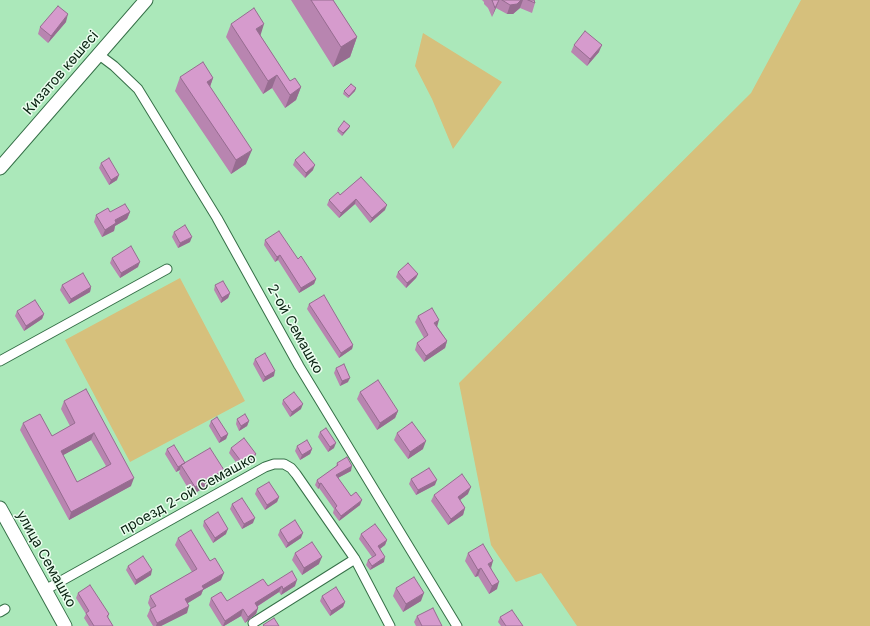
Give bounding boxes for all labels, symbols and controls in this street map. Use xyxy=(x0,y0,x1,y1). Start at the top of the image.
street label: Кизатов көшесі xyxy=(20,28,102,118)
street label: 2-ой Семашко xyxy=(263,281,327,377)
street label: проезд 2-ой Семашко xyxy=(117,450,259,538)
street label: улица Семашко xyxy=(12,508,80,610)

